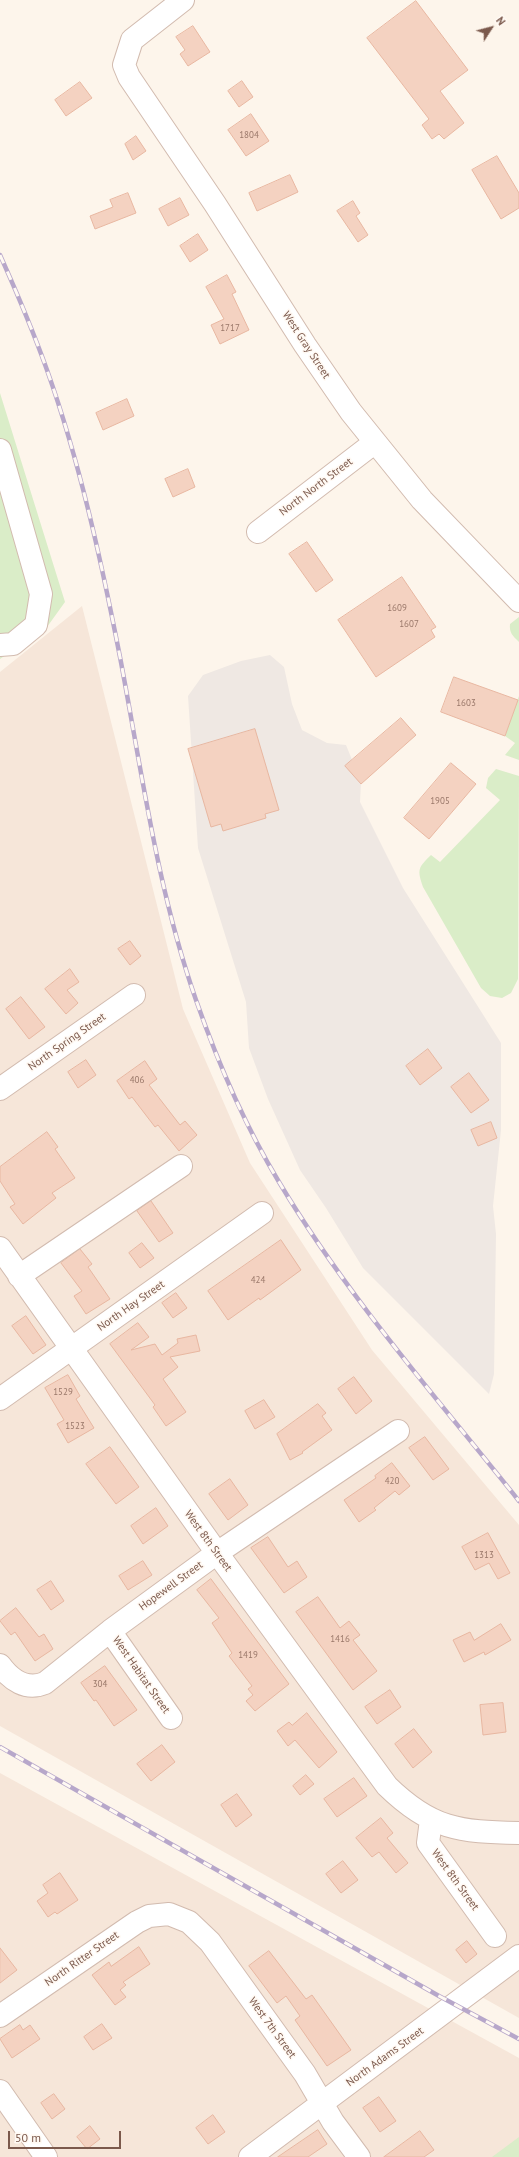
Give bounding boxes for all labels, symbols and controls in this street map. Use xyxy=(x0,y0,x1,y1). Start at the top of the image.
north arrow xyxy=(471,8,511,48)
text: N xyxy=(493,14,508,28)
house number: 1804 xyxy=(239,130,259,140)
street label: West Gray Street xyxy=(279,309,333,381)
house number: 1717 xyxy=(220,323,240,333)
street label: North North Street xyxy=(277,455,355,519)
house number: 1609 xyxy=(387,603,407,613)
house number: 1607 xyxy=(399,619,419,629)
house number: 1603 xyxy=(456,698,476,708)
house number: 1905 xyxy=(430,796,450,806)
street label: North Spring Street xyxy=(26,1010,108,1074)
house number: 406 xyxy=(130,1075,144,1085)
house number: 424 xyxy=(251,1275,265,1285)
street label: North Hay Street xyxy=(95,1278,167,1334)
house number: 1529 xyxy=(53,1387,73,1397)
house number: 1523 xyxy=(65,1421,85,1431)
house number: 420 xyxy=(385,1476,399,1486)
street label: West 8th Street xyxy=(181,1508,235,1574)
house number: 1313 xyxy=(474,1550,494,1560)
street label: Hopewell Street xyxy=(136,1558,206,1614)
street label: West Habitat Street xyxy=(109,1634,173,1716)
house number: 1416 xyxy=(330,1634,350,1644)
house number: 1419 xyxy=(238,1650,258,1660)
house number: 304 xyxy=(93,1679,107,1689)
street label: West 8th Street xyxy=(428,1847,482,1913)
street label: North Ritter Street xyxy=(42,1929,122,1989)
street label: West 7th Street xyxy=(245,1995,299,2061)
street label: North Adams Street xyxy=(344,2024,426,2090)
scale bar xyxy=(10,2123,123,2149)
text: 50 m xyxy=(15,2130,41,2145)

